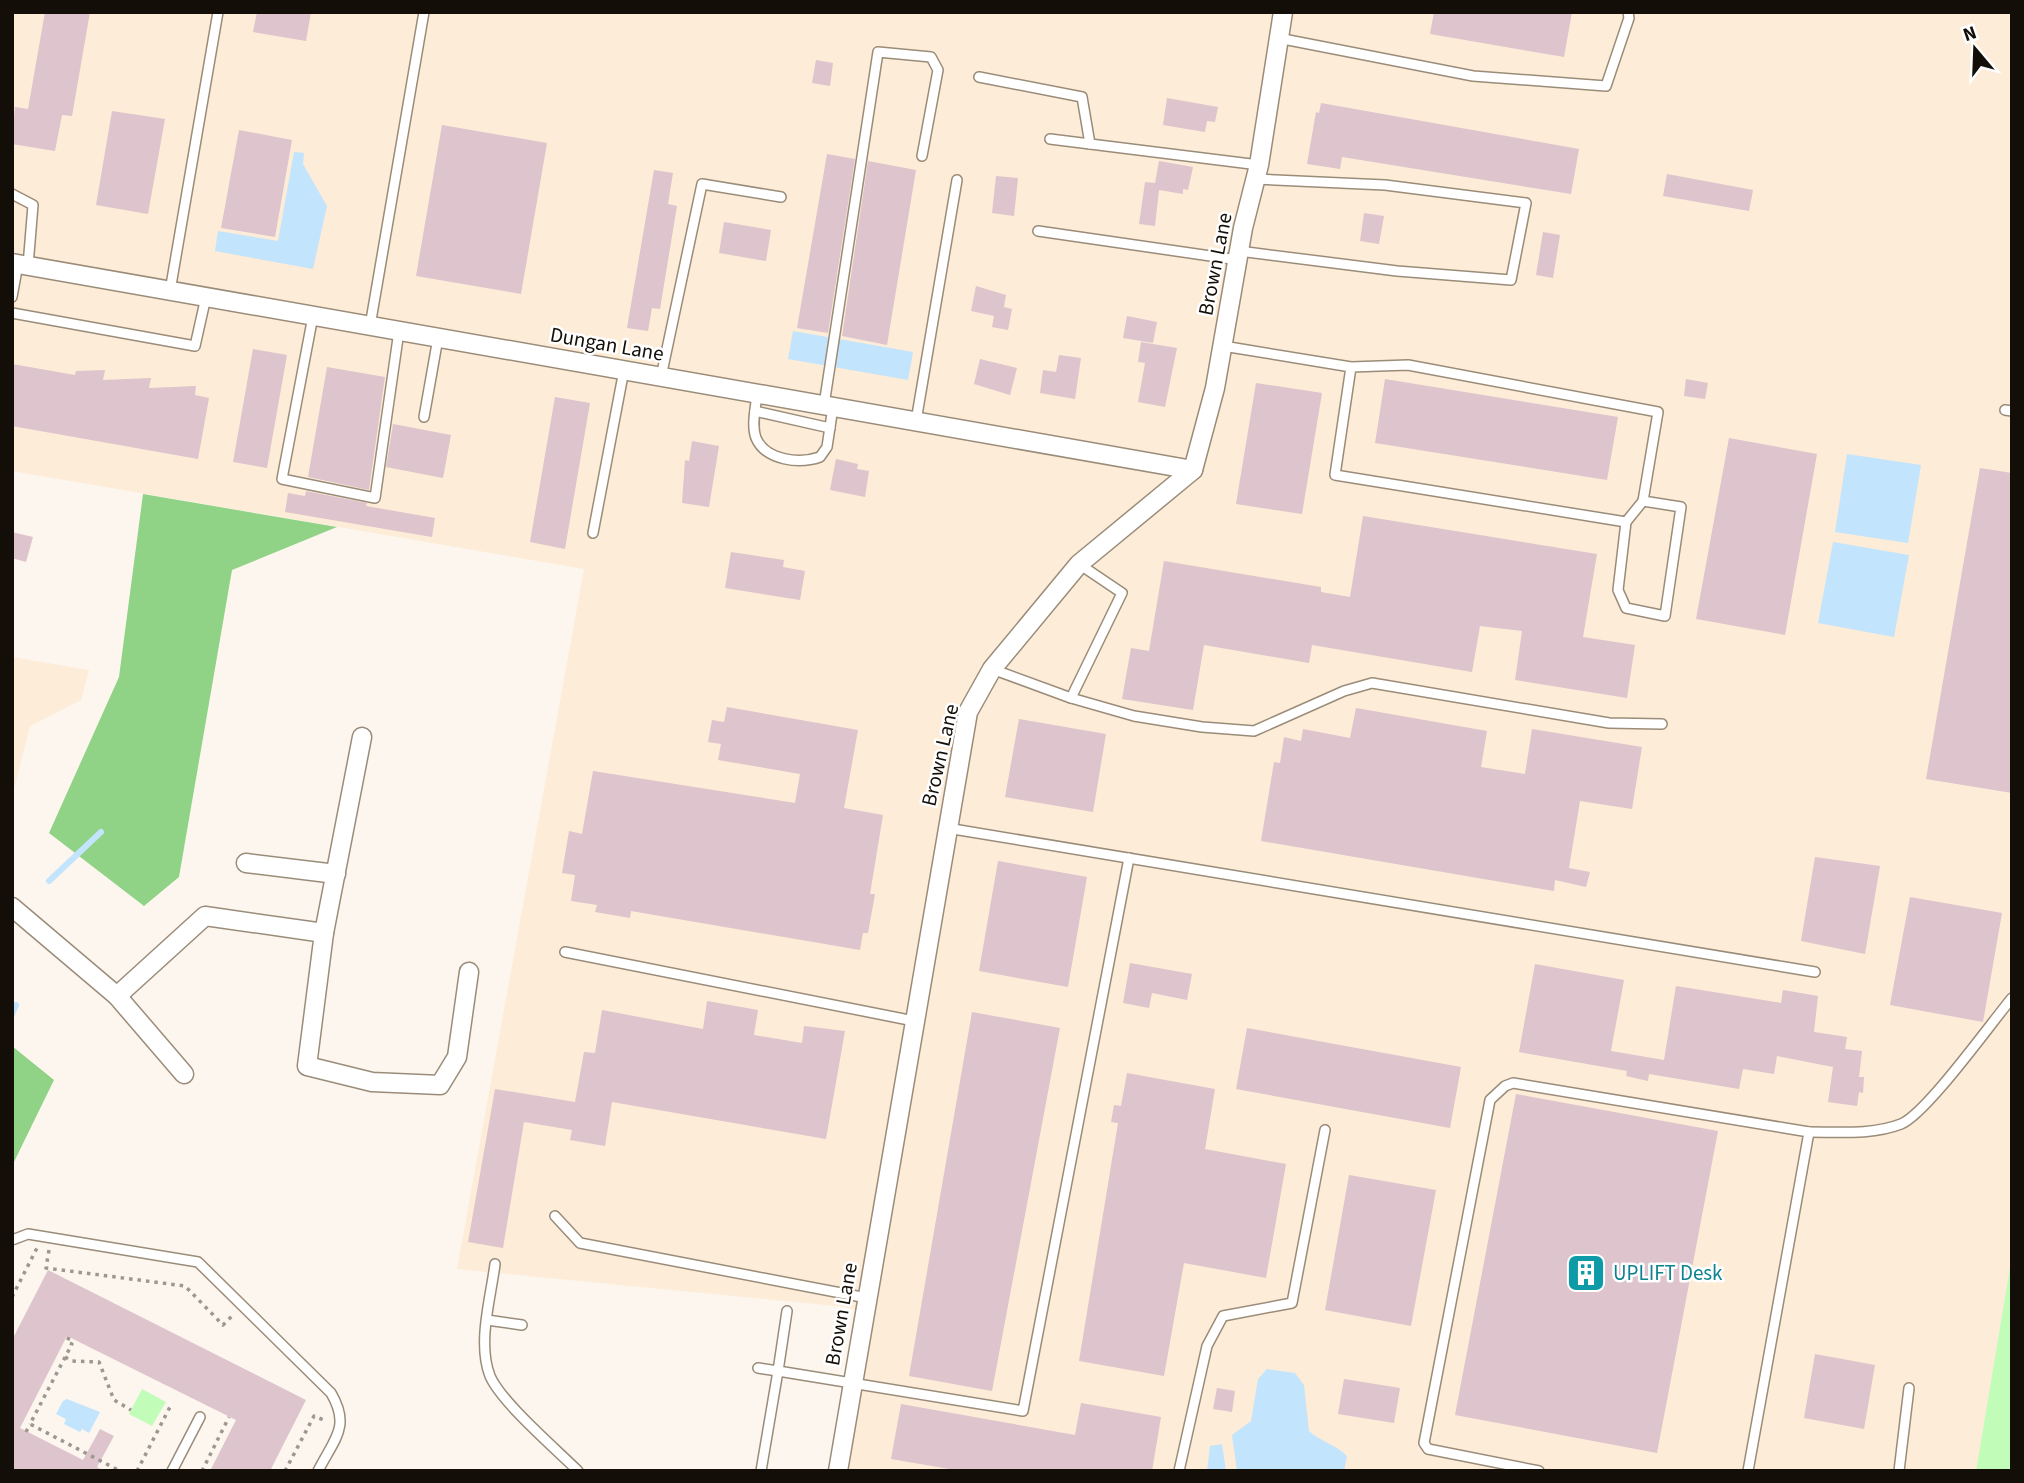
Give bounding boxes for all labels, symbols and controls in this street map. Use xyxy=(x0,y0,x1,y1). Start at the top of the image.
north arrow xyxy=(1940,14,2010,84)
text: N xyxy=(1960,20,1980,49)
street label: Brown Lane xyxy=(1190,210,1240,318)
street label: Dungan Lane xyxy=(548,319,666,369)
street label: Brown Lane xyxy=(914,701,966,809)
building icon: UPLIFT Desk xyxy=(1565,1252,1607,1294)
place label: UPLIFT Desk xyxy=(1613,1258,1723,1288)
street label: Brown Lane xyxy=(817,1260,865,1368)

